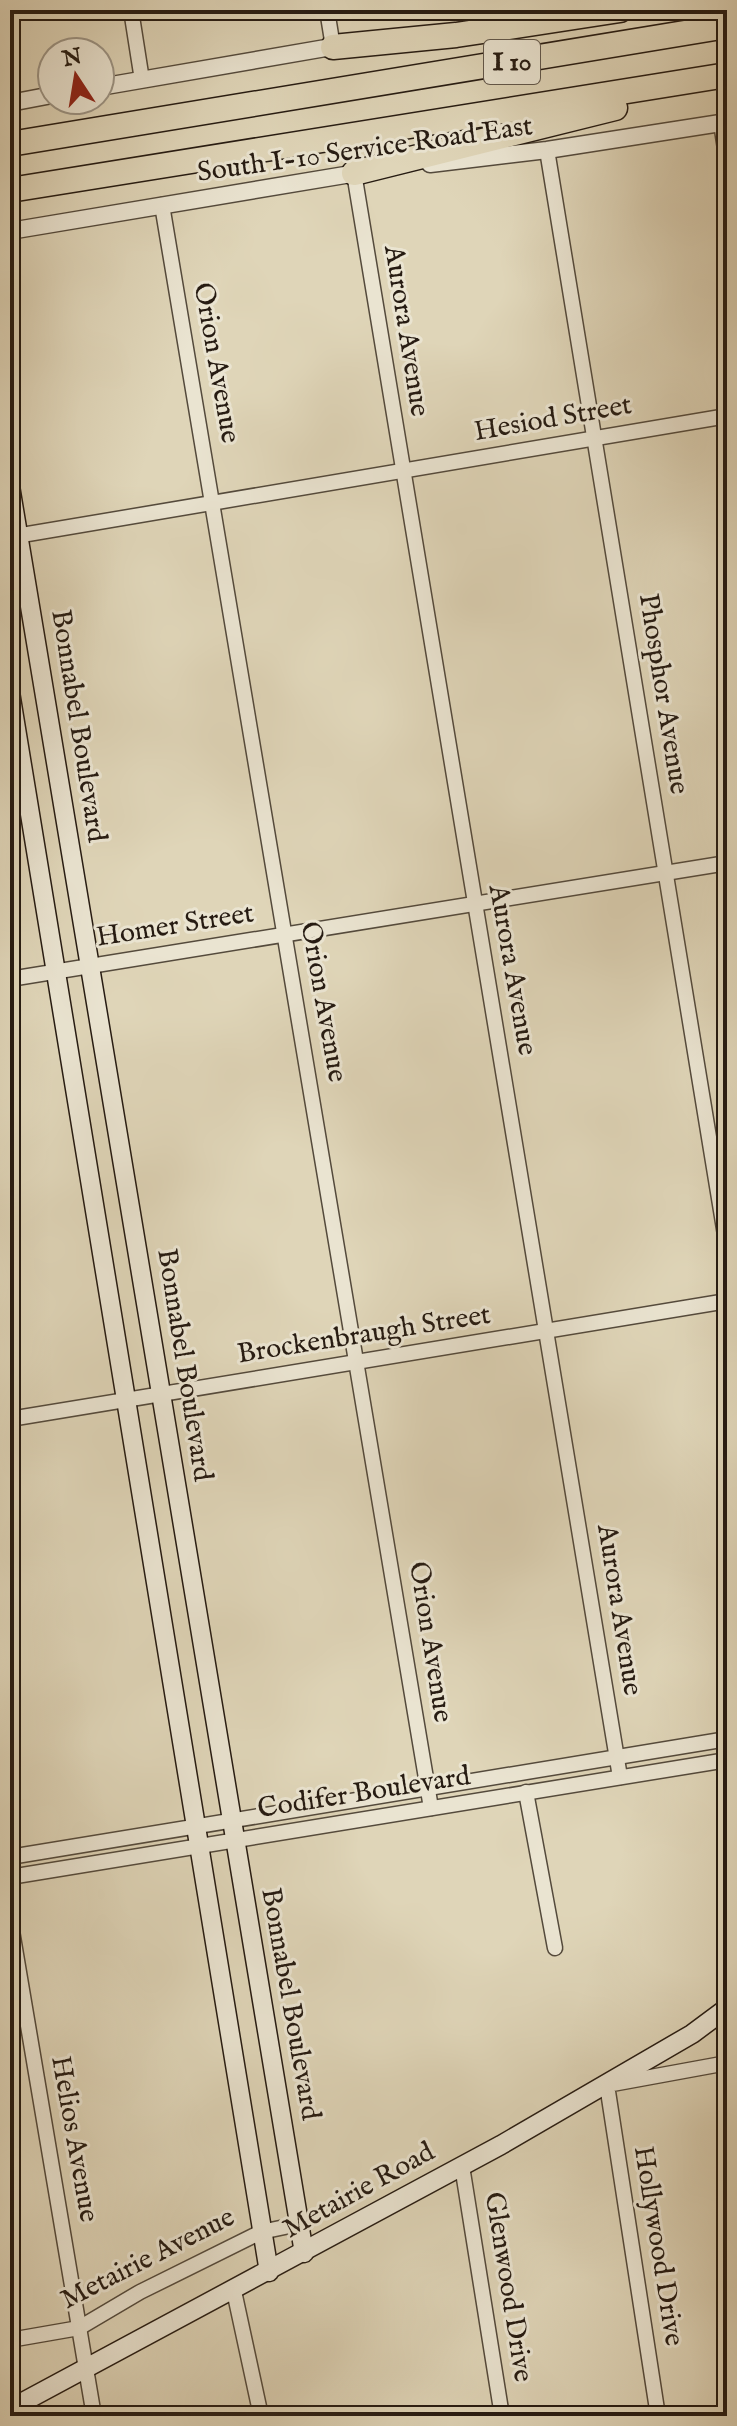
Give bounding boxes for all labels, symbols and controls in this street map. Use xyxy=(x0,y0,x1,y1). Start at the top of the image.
north arrow xyxy=(36,36,116,116)
road number: I 10 xyxy=(484,40,540,84)
text: N xyxy=(59,43,84,74)
street label: South I-10 Service Road East xyxy=(195,109,535,191)
street label: Aurora Avenue xyxy=(375,242,437,419)
street label: Orion Avenue xyxy=(185,280,247,446)
street label: Hesiod Street xyxy=(471,388,635,450)
street label: Phosphor Avenue xyxy=(630,591,696,797)
street label: Bonnabel Boulevard xyxy=(42,607,114,845)
street label: Aurora Avenue xyxy=(480,881,544,1058)
street label: Homer Street xyxy=(94,896,257,956)
street label: Orion Avenue xyxy=(292,919,354,1085)
street label: Bonnabel Boulevard xyxy=(148,1246,220,1484)
street label: Brockenbraugh Street xyxy=(235,1298,494,1372)
street label: Aurora Avenue xyxy=(588,1521,650,1698)
street label: Orion Avenue xyxy=(400,1559,460,1725)
street label: Codifer Boulevard xyxy=(255,1759,473,1827)
street label: Bonnabel Boulevard xyxy=(252,1885,328,2123)
street label: Helios Avenue xyxy=(42,2053,106,2225)
street label: Metairie Road xyxy=(277,2135,441,2247)
street label: Hollywood Drive xyxy=(625,2143,691,2349)
street label: Glenwood Drive xyxy=(476,2190,540,2385)
street label: Metairie Avenue xyxy=(55,2200,241,2318)

